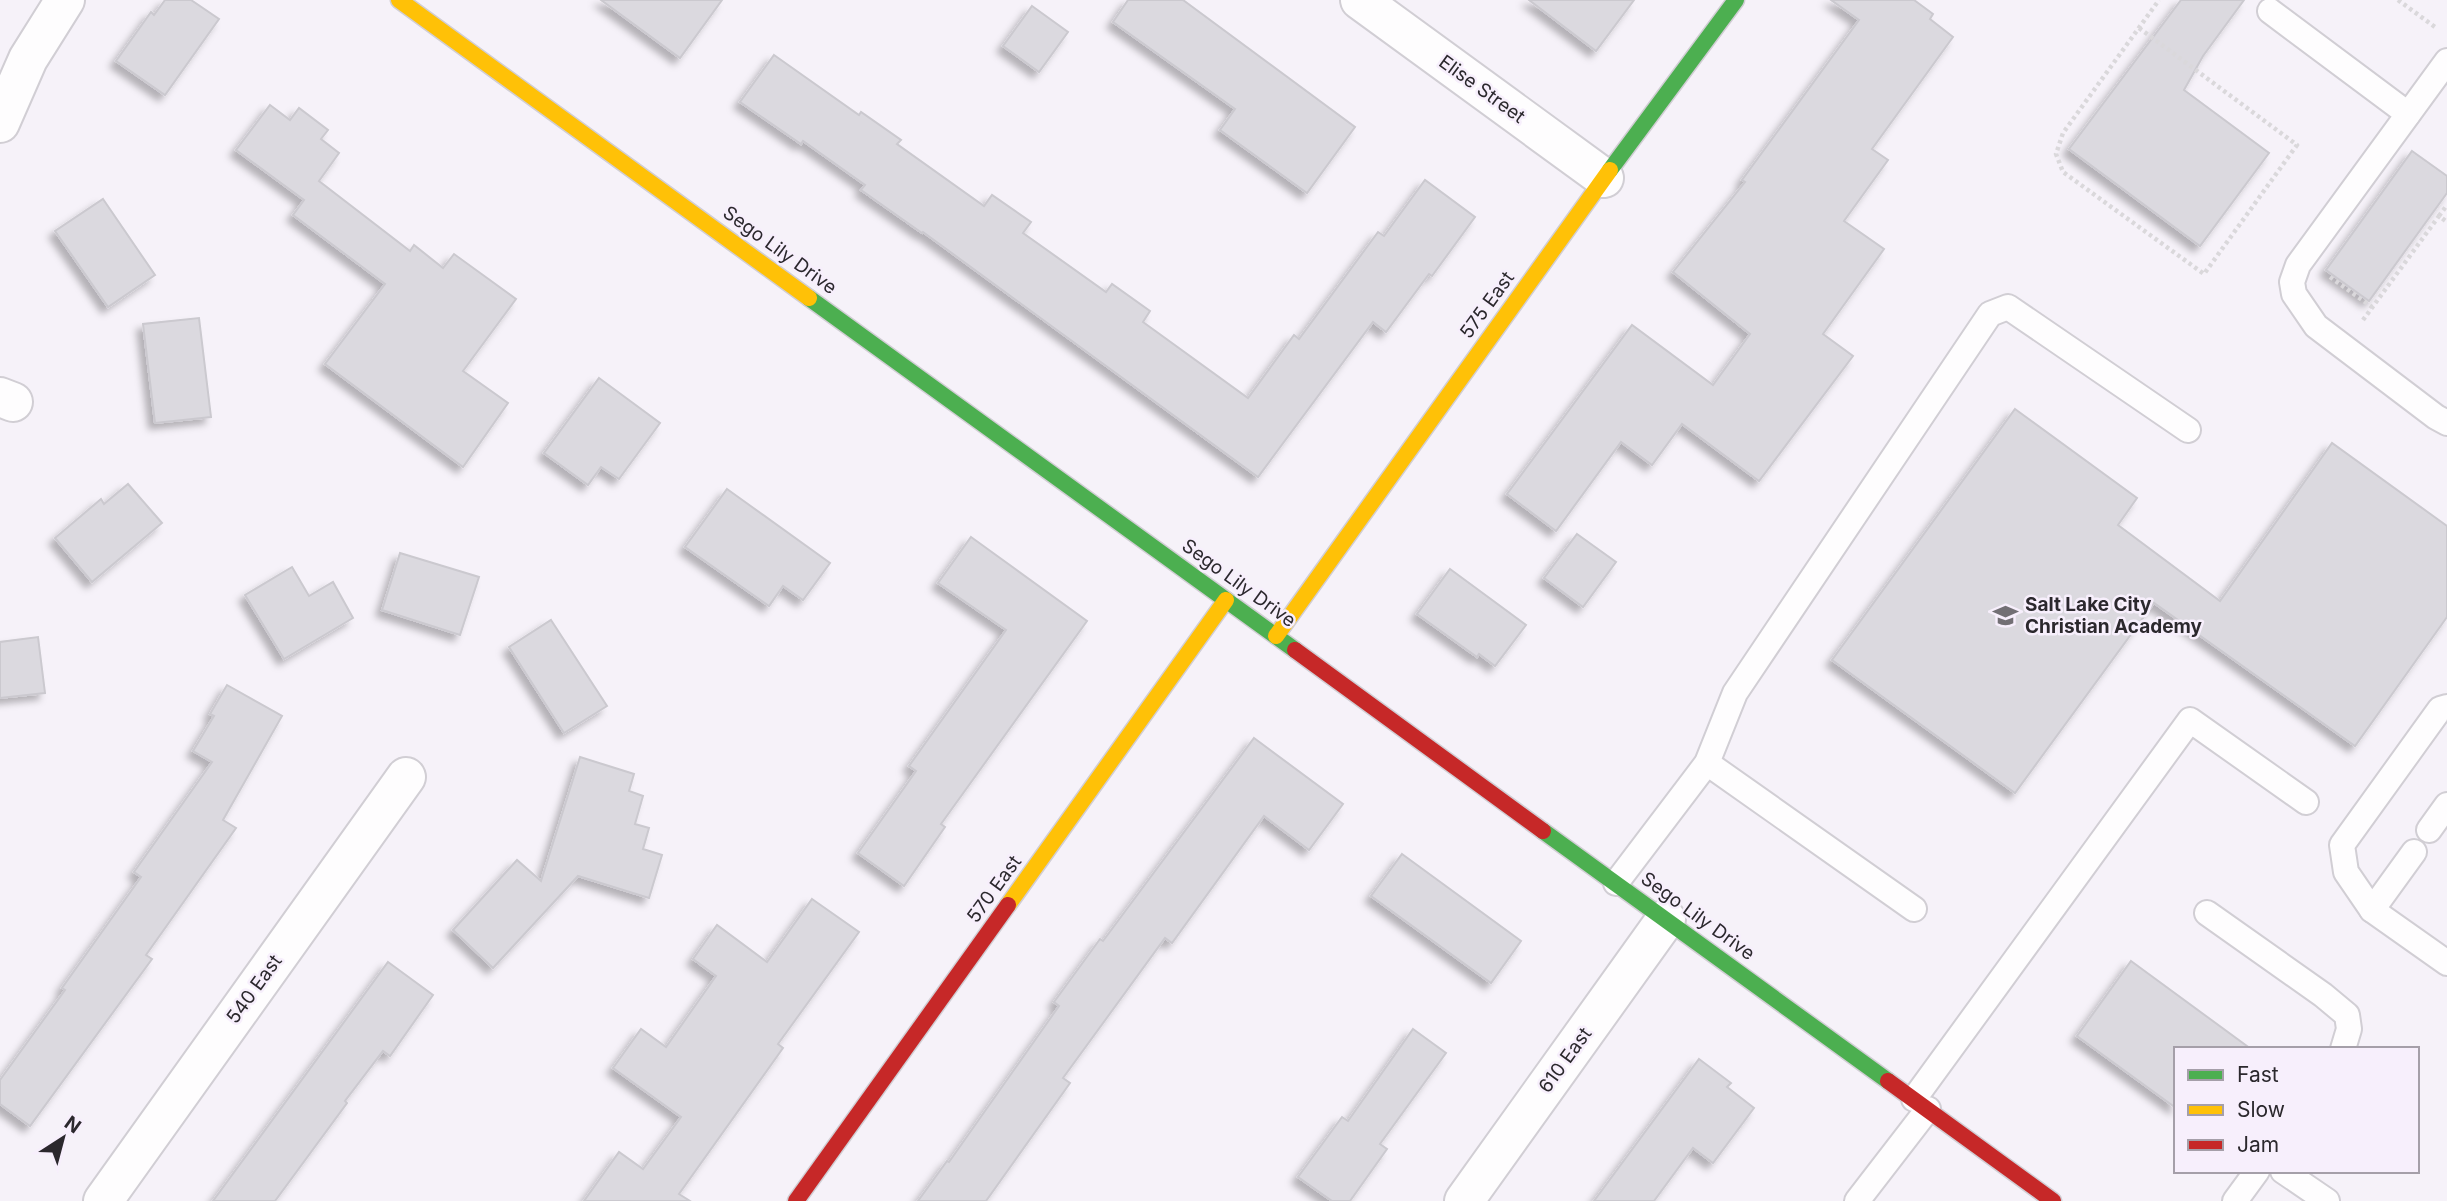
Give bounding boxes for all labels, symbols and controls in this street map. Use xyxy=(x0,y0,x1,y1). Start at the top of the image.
street label: Elise Street xyxy=(1435,50,1529,128)
street label: Sego Lily Drive xyxy=(719,201,841,299)
street label: 575 East xyxy=(1455,267,1519,343)
street label: Sego Lily Drive xyxy=(1178,534,1300,632)
place label: Salt Lake City Christian Academy xyxy=(2025,593,2202,638)
school or university icon: Salt Lake City Christian Academy xyxy=(1991,601,2019,629)
street label: 570 East xyxy=(962,851,1026,927)
street label: Sego Lily Drive xyxy=(1637,867,1759,965)
street label: 540 East xyxy=(221,950,287,1028)
street label: 610 East xyxy=(1534,1023,1596,1097)
legend xyxy=(2174,1047,2419,1173)
text: Fast xyxy=(2237,1062,2279,1087)
text: Slow xyxy=(2237,1097,2285,1122)
north arrow xyxy=(28,1103,98,1173)
text: N xyxy=(60,1111,85,1138)
text: Jam xyxy=(2237,1132,2279,1157)

